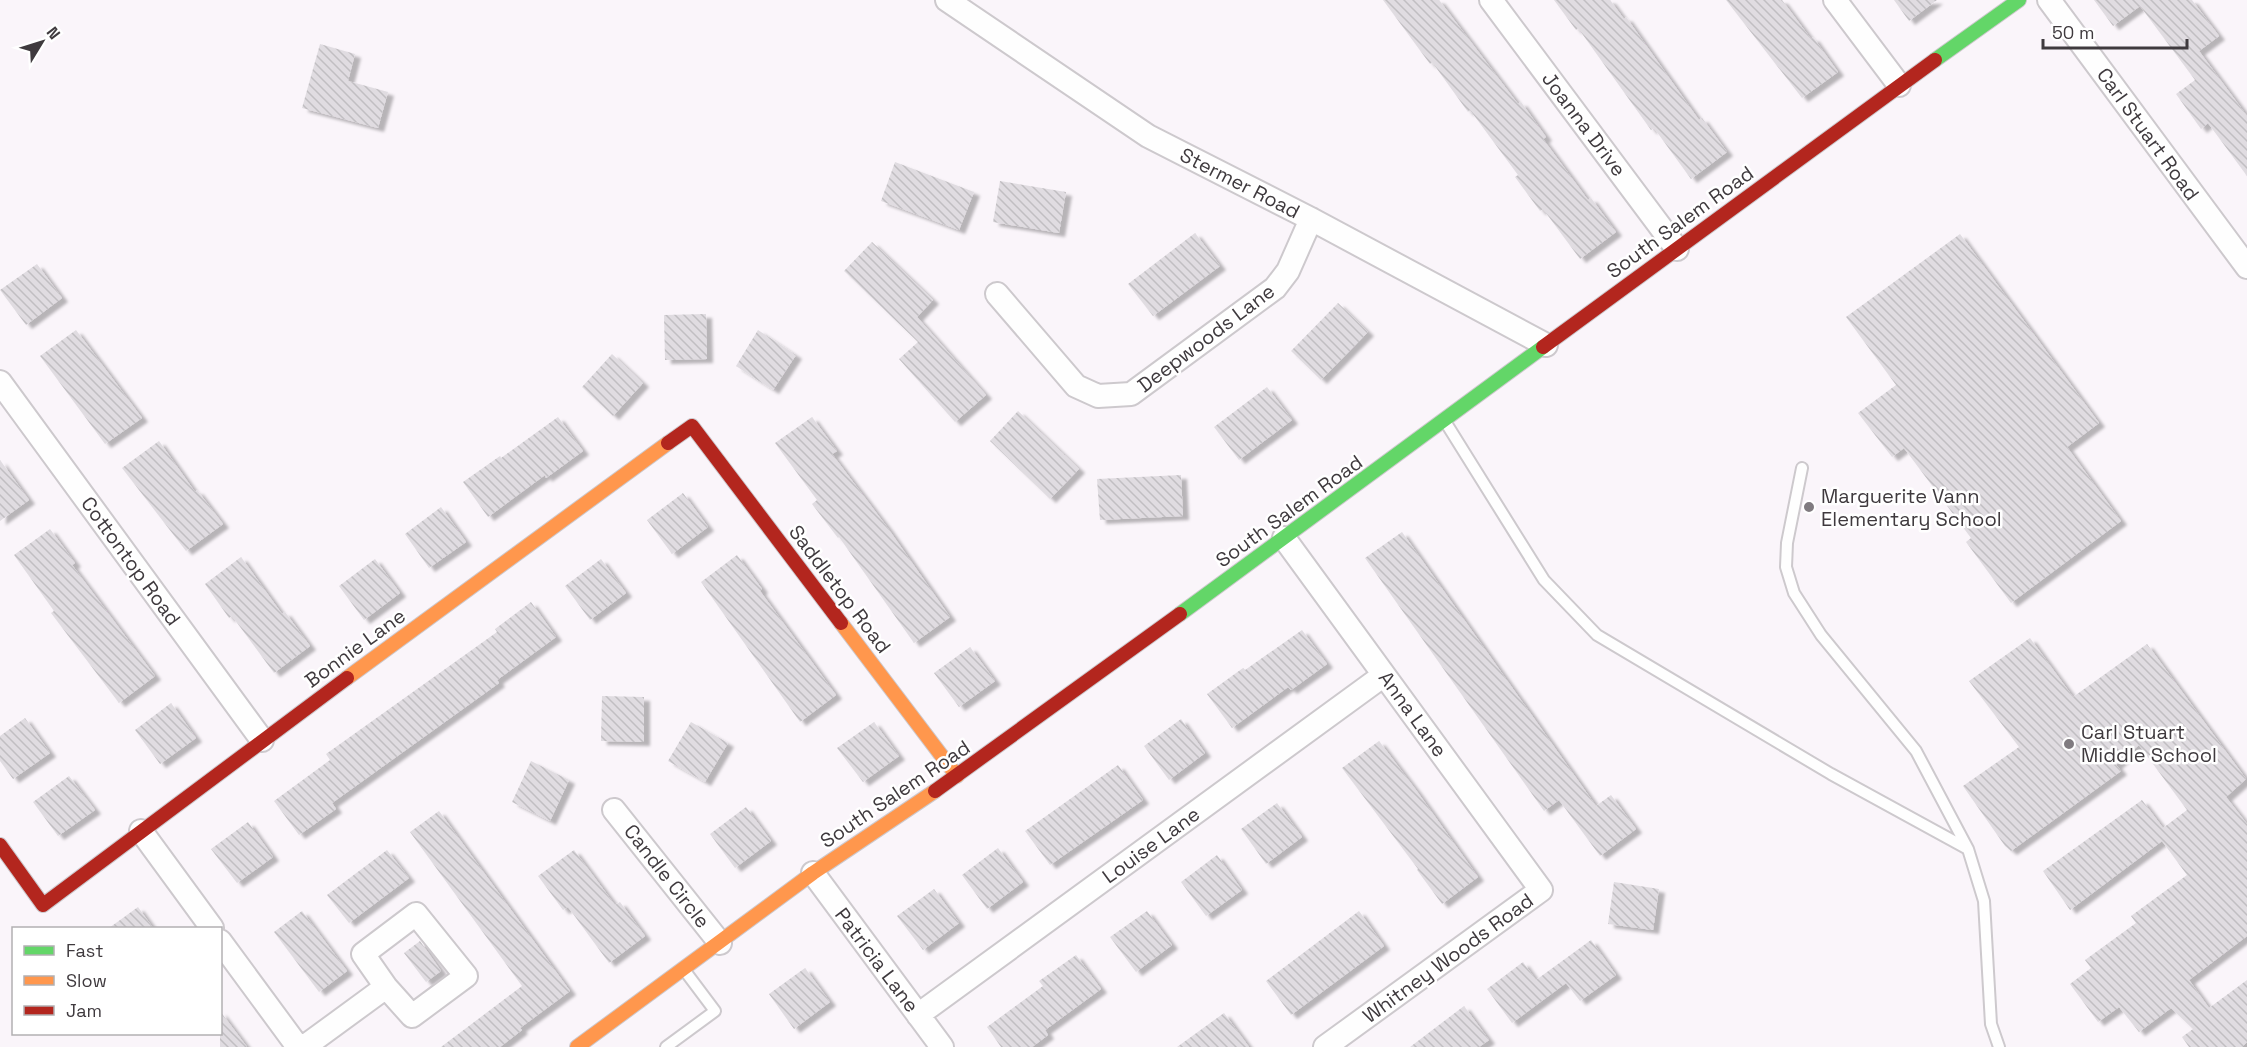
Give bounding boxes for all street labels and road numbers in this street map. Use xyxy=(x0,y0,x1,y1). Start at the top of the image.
street label: Carl Stuart Road xyxy=(2091,62,2205,206)
street label: Joanna Drive xyxy=(1536,67,1632,181)
street label: Stermer Road xyxy=(1176,142,1304,224)
street label: South Salem Road xyxy=(1601,160,1759,284)
street label: Deepwoods Lane xyxy=(1132,278,1280,398)
street label: South Salem Road xyxy=(1210,449,1368,573)
street label: Cottontop Road xyxy=(75,491,187,631)
street label: Saddletop Road xyxy=(783,520,897,658)
street label: Bonnie Lane xyxy=(299,603,411,693)
street label: Anna Lane xyxy=(1373,666,1453,762)
street label: South Salem Road xyxy=(815,734,975,854)
street label: Louise Lane xyxy=(1097,801,1205,889)
street label: Candle Circle xyxy=(618,819,716,933)
street label: Whitney Woods Road xyxy=(1358,887,1538,1029)
street label: Patricia Lane xyxy=(829,903,925,1017)

